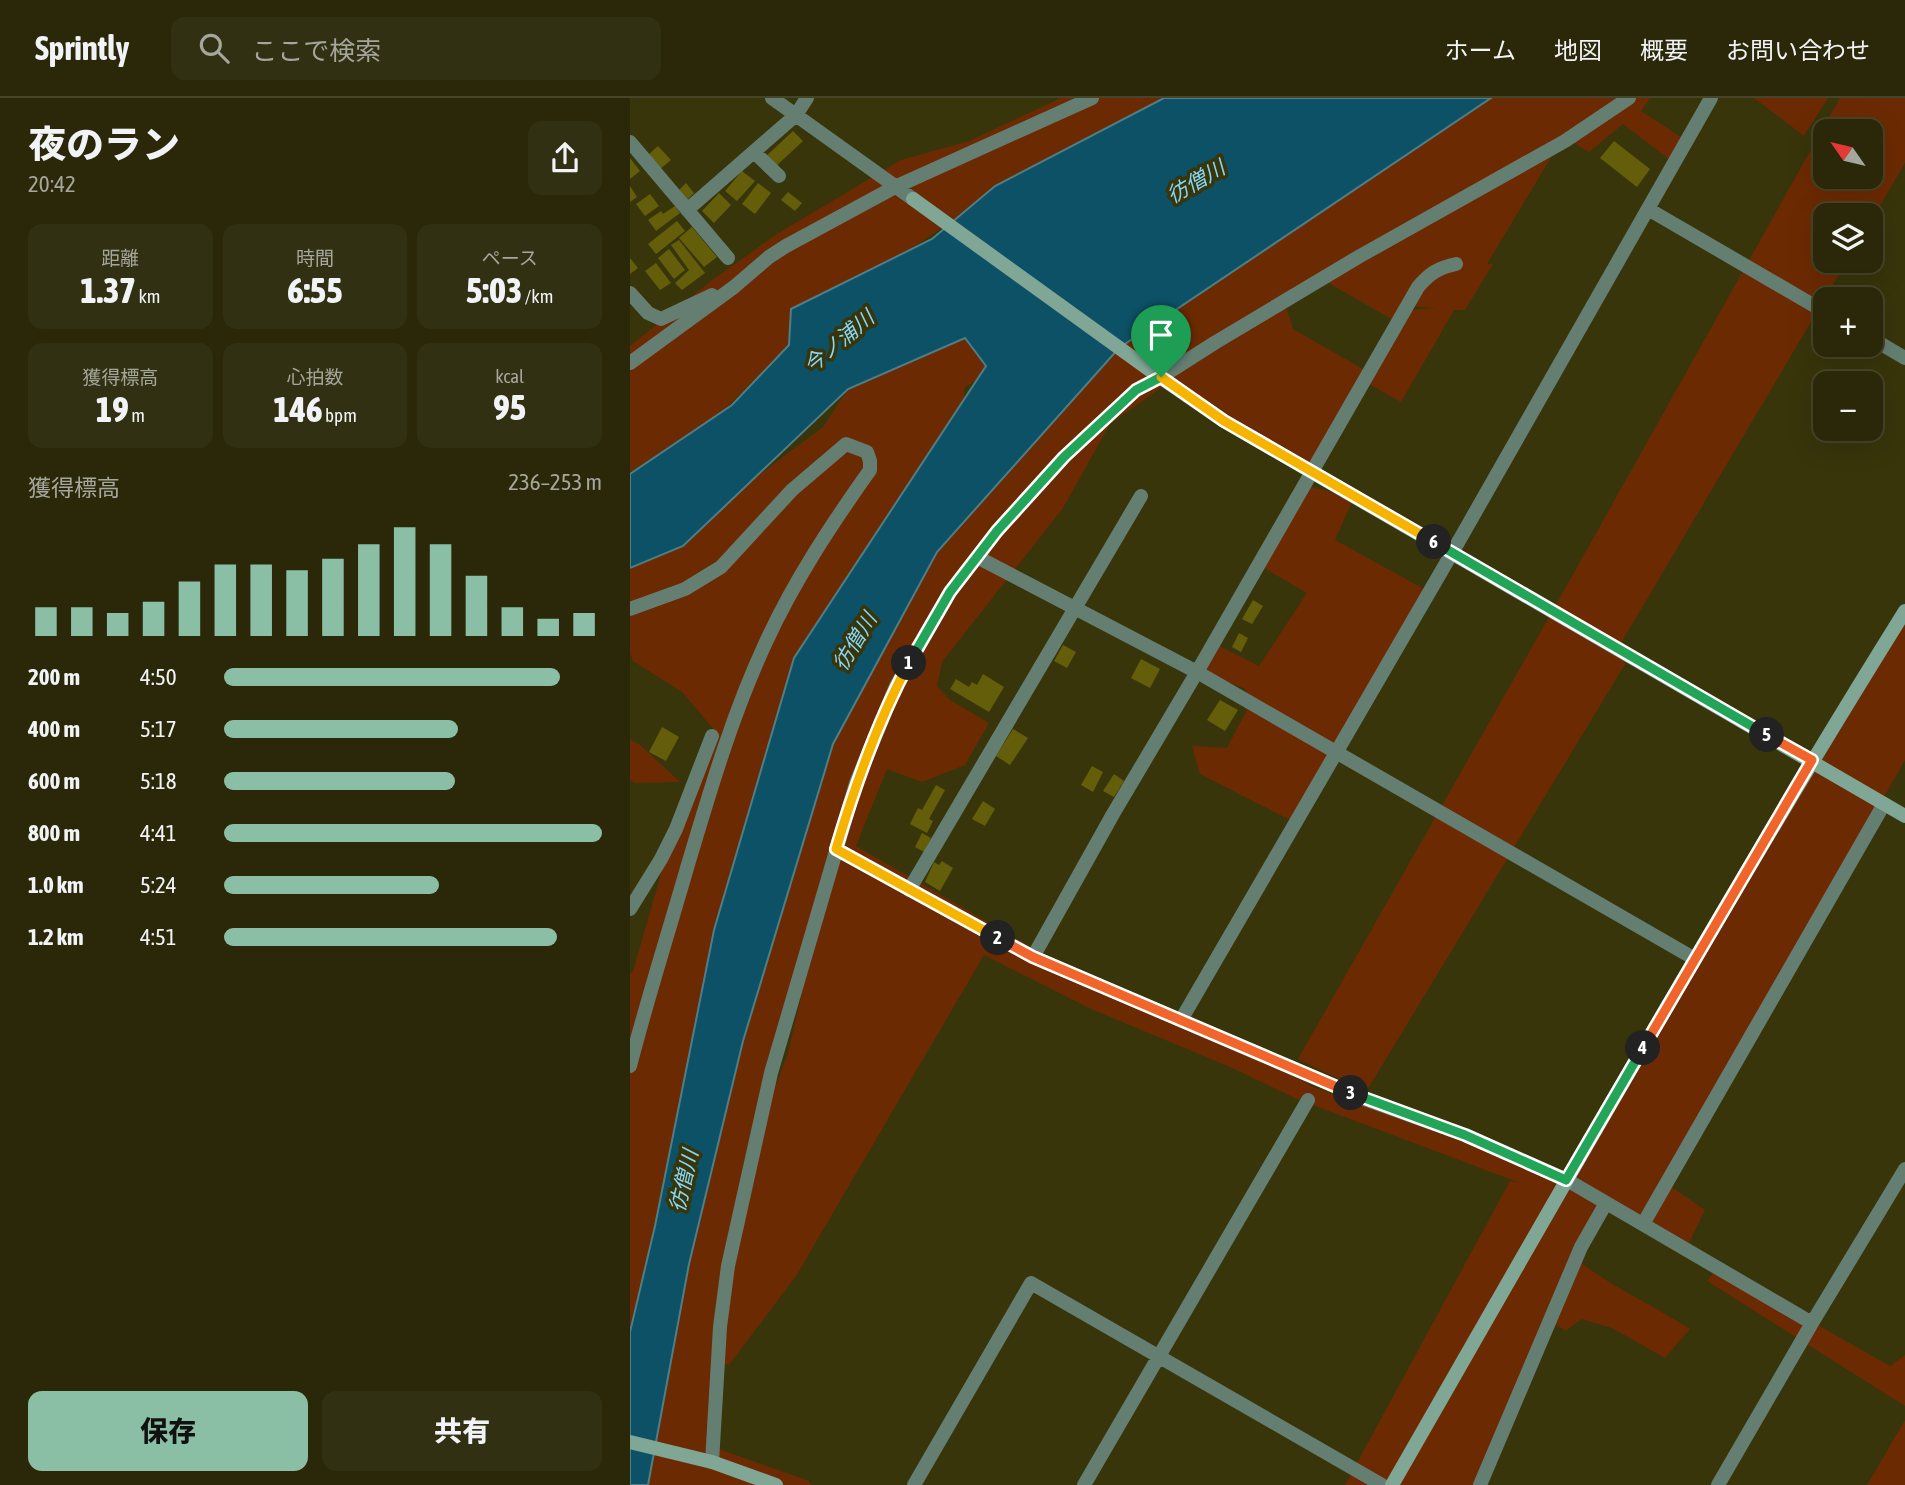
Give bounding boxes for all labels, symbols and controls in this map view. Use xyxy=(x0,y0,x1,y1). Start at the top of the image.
search box xyxy=(171,17,661,80)
text: Sprintly xyxy=(35,29,129,67)
icon: search xyxy=(195,29,233,67)
text: ここで検索 xyxy=(251,36,381,66)
text: ホーム xyxy=(1445,37,1516,64)
text: 地図 xyxy=(1554,37,1602,64)
text: 概要 xyxy=(1640,37,1688,64)
text: お問い合わせ xyxy=(1726,37,1870,64)
north arrow xyxy=(1813,119,1883,189)
map controls xyxy=(1813,119,1883,441)
button: share xyxy=(528,121,602,195)
text: 夜のラン xyxy=(28,123,180,166)
water label: 彷僧川 xyxy=(1162,154,1231,207)
text: 20:42 xyxy=(28,171,76,197)
button: layers xyxy=(1813,203,1883,273)
text: 距離 xyxy=(101,247,139,269)
text: 時間 xyxy=(296,247,334,269)
text: ペース xyxy=(482,247,538,269)
text: 1.37 xyxy=(80,270,136,310)
text: 6:55 xyxy=(287,270,343,310)
text: 5:03 xyxy=(466,270,522,310)
text: km xyxy=(136,285,160,307)
text: /km xyxy=(522,285,553,307)
button: + xyxy=(1813,287,1883,357)
water label: 今ノ浦川 xyxy=(798,304,880,377)
pin xyxy=(1131,305,1191,377)
icon: arrive xyxy=(1142,316,1180,354)
text: kcal xyxy=(495,365,524,387)
text: 獲得標高 xyxy=(82,366,158,388)
text: 心拍数 xyxy=(286,366,344,388)
button: − xyxy=(1813,371,1883,441)
text: 95 xyxy=(493,387,526,427)
text: 19 xyxy=(96,389,129,429)
text: 146 xyxy=(273,389,323,429)
text: m xyxy=(129,404,145,426)
text: bpm xyxy=(323,404,357,426)
text: 236–253 m xyxy=(508,469,602,495)
text: 獲得標高 xyxy=(28,475,120,501)
pin: 6 xyxy=(1416,524,1452,560)
text: 6 xyxy=(1429,530,1438,552)
water label: 彷僧川 xyxy=(828,607,882,675)
pin: 1 xyxy=(892,646,926,680)
text: 1 xyxy=(904,651,913,673)
text: 200 m xyxy=(28,664,80,690)
text: 4:50 xyxy=(140,664,177,690)
text: 400 m xyxy=(28,716,80,742)
text: 5:17 xyxy=(140,716,177,742)
pin: 5 xyxy=(1750,718,1784,752)
text: 5 xyxy=(1762,723,1771,745)
text: 600 m xyxy=(28,768,80,794)
text: 5:18 xyxy=(140,768,177,794)
text: 800 m xyxy=(28,820,80,846)
text: 4:41 xyxy=(140,820,177,846)
text: 1.0 km xyxy=(28,872,84,898)
text: 5:24 xyxy=(140,872,177,898)
pin: 2 xyxy=(980,920,1016,956)
text: 1.2 km xyxy=(28,924,84,950)
text: 4:51 xyxy=(140,924,177,950)
text: 2 xyxy=(993,926,1002,948)
pin: 4 xyxy=(1626,1030,1660,1066)
text: 4 xyxy=(1638,1036,1647,1058)
pin: 3 xyxy=(1334,1076,1368,1110)
text: 3 xyxy=(1346,1081,1355,1103)
water label: 彷僧川 xyxy=(664,1145,702,1214)
button: 保存 xyxy=(28,1391,308,1471)
button: 共有 xyxy=(322,1391,602,1471)

